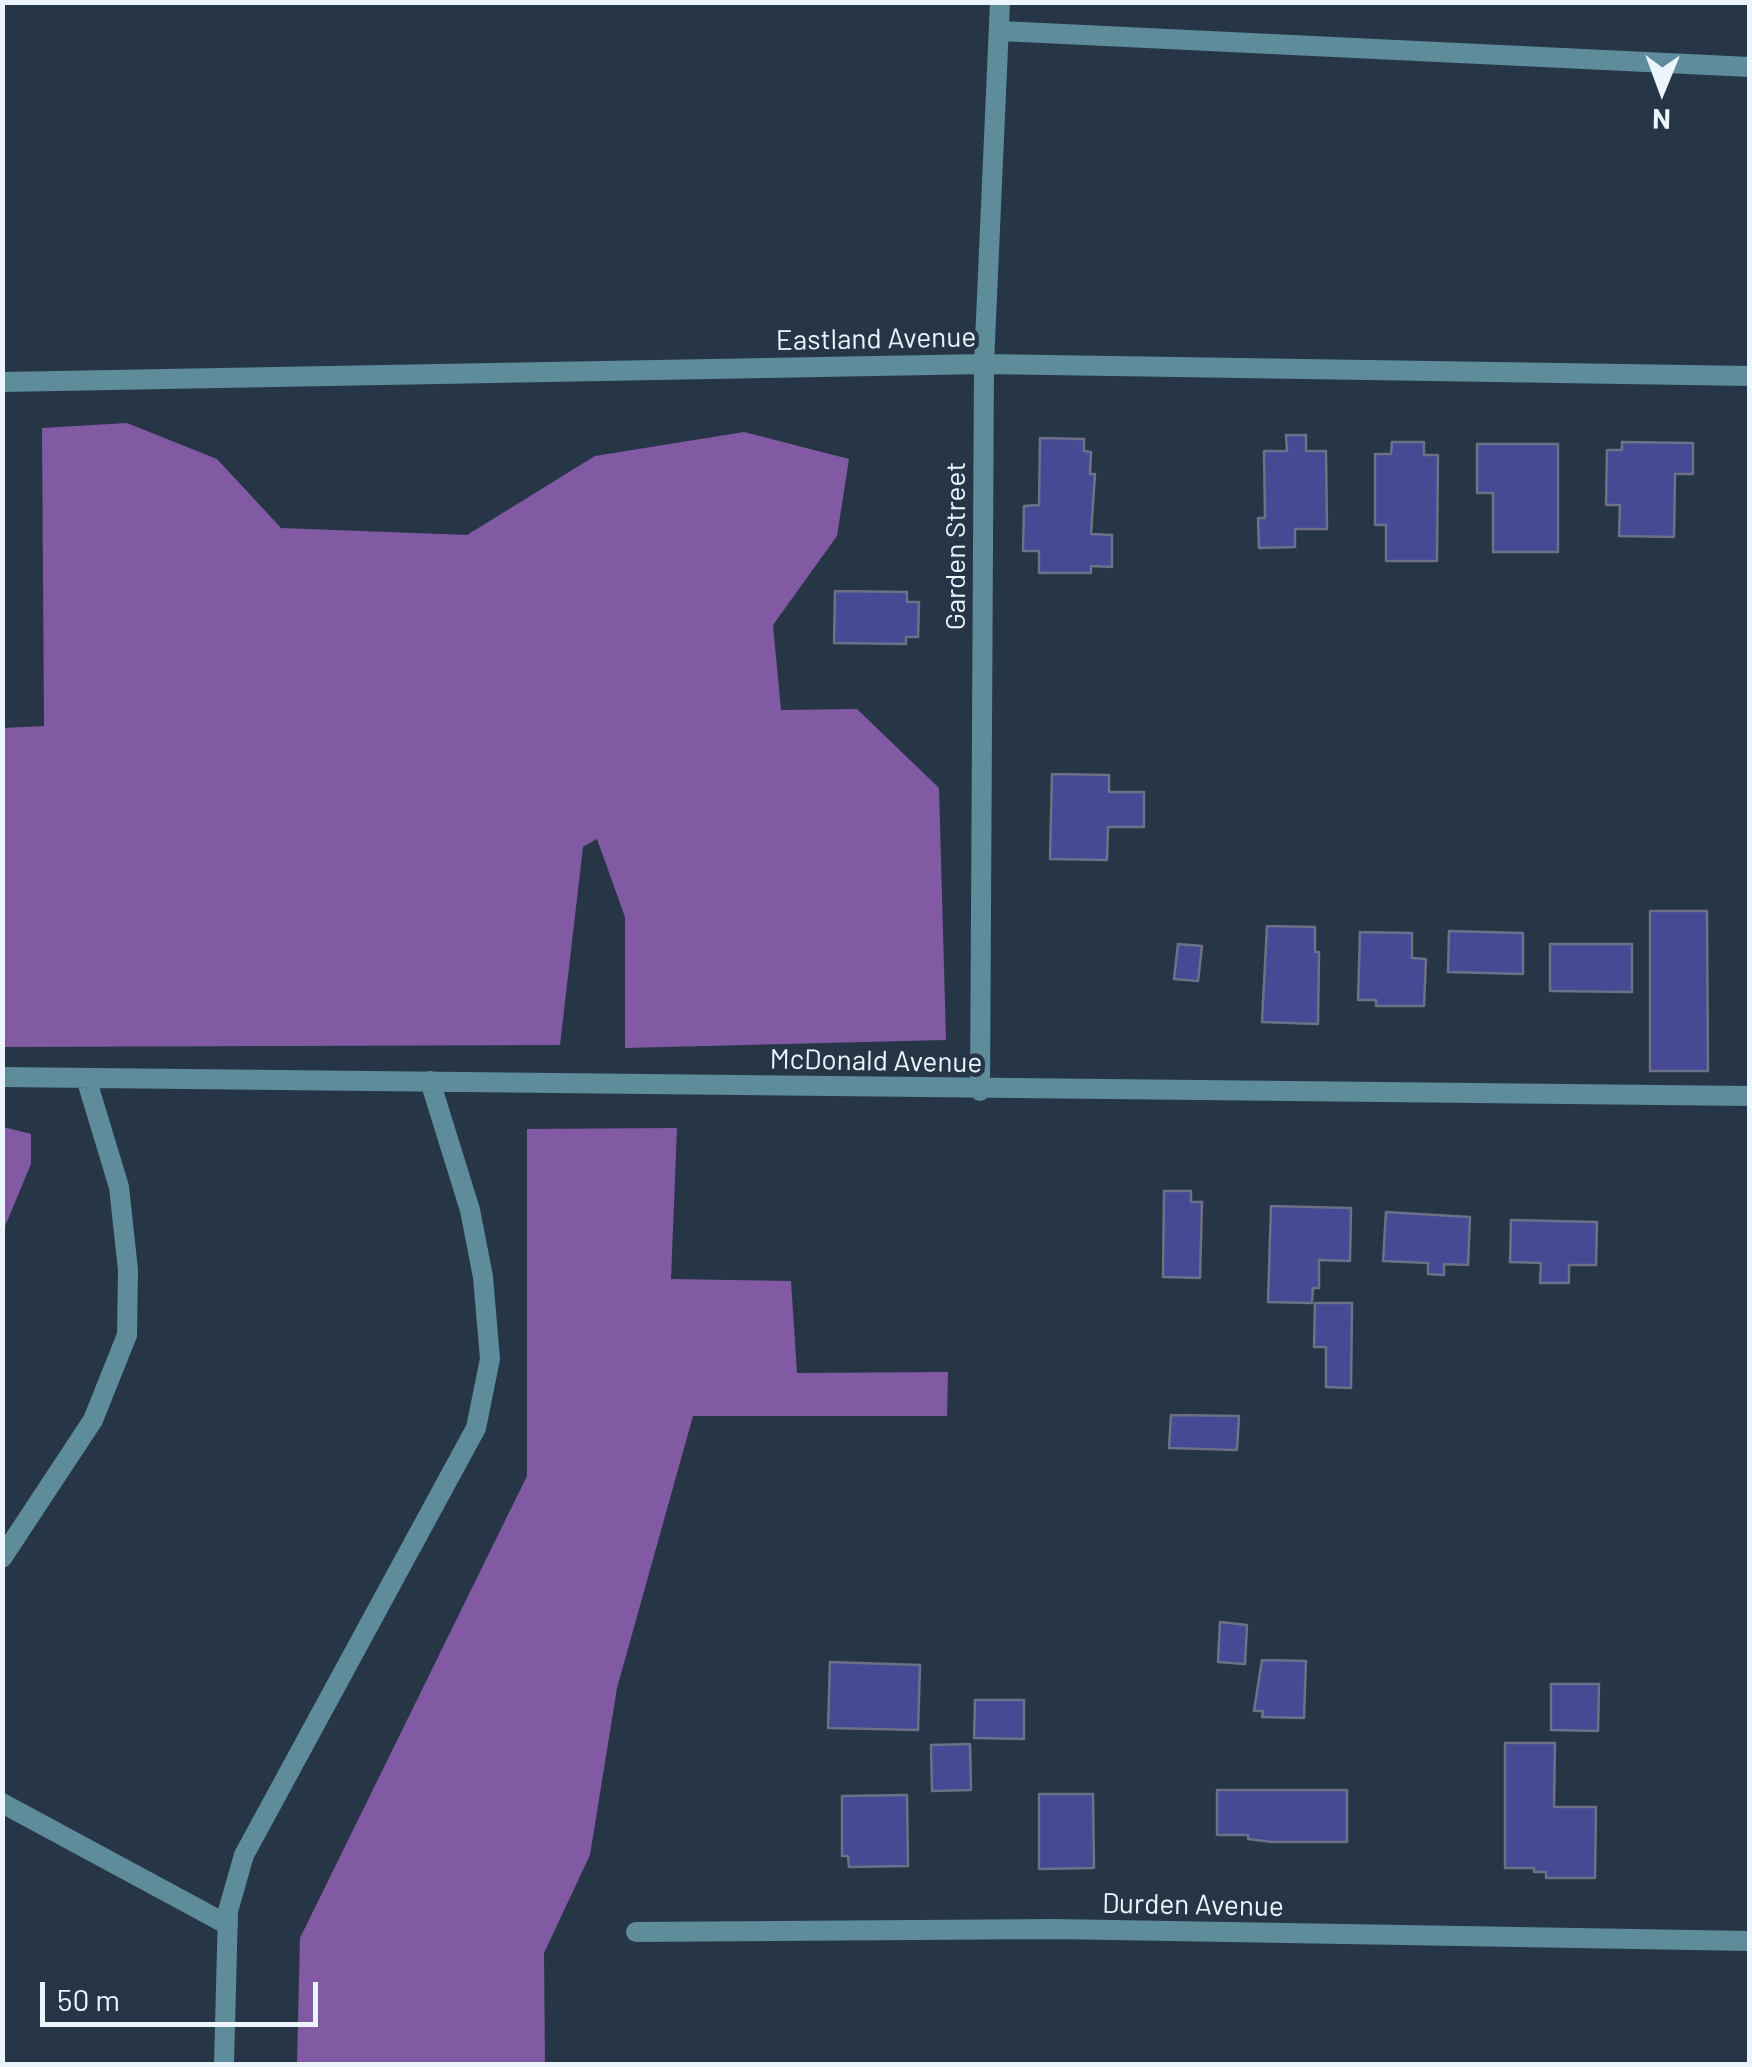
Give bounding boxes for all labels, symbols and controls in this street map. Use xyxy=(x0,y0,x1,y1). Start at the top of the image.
north arrow xyxy=(1612,40,1712,140)
text: N xyxy=(1652,103,1671,137)
street label: Eastland Avenue xyxy=(776,320,976,358)
street label: Garden Street xyxy=(939,462,973,630)
street label: McDonald Avenue xyxy=(769,1042,983,1080)
street label: Durden Avenue xyxy=(1102,1887,1284,1923)
scale bar xyxy=(45,1962,322,2024)
text: 50 m xyxy=(57,1981,120,2017)

